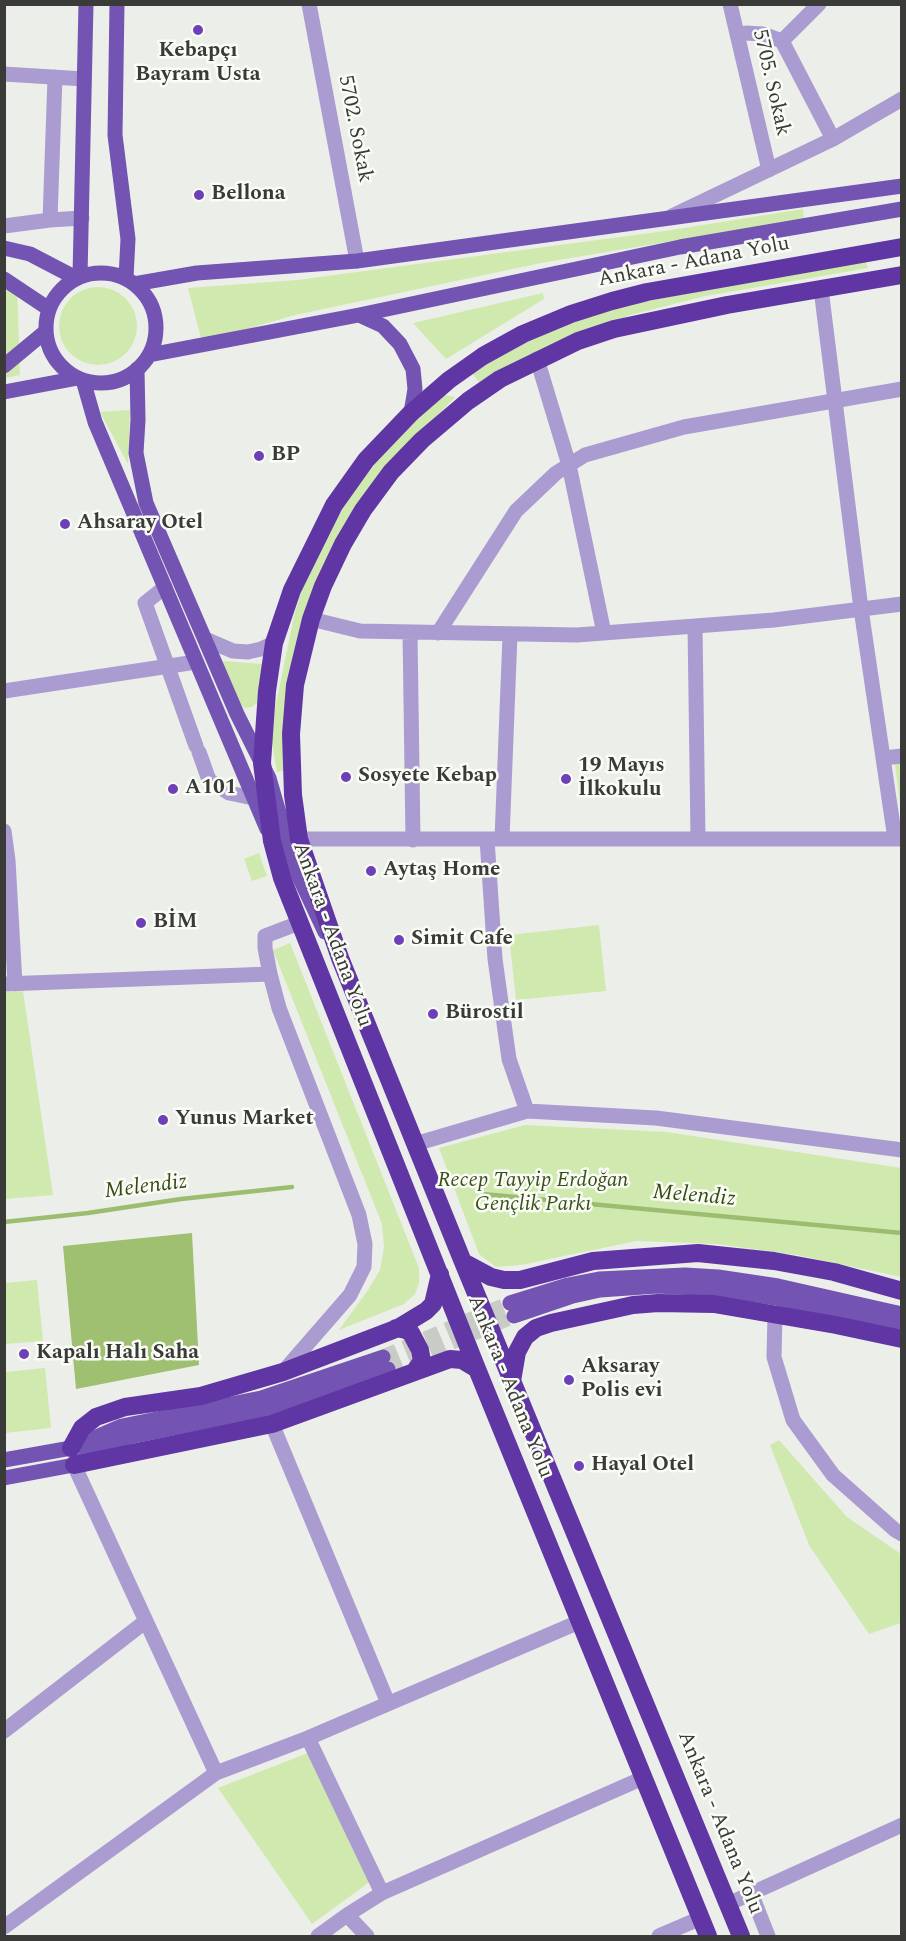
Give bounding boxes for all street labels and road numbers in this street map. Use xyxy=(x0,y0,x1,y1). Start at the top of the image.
street label: 5705. Sokak xyxy=(745,27,795,139)
street label: 5702. Sokak xyxy=(331,73,377,185)
street label: Ankara - Adana Yolu xyxy=(596,232,792,294)
street label: Ankara - Adana Yolu xyxy=(286,839,376,1031)
street label: Ankara - Adana Yolu xyxy=(461,1292,557,1482)
street label: Ankara - Adana Yolu xyxy=(671,1728,767,1918)

